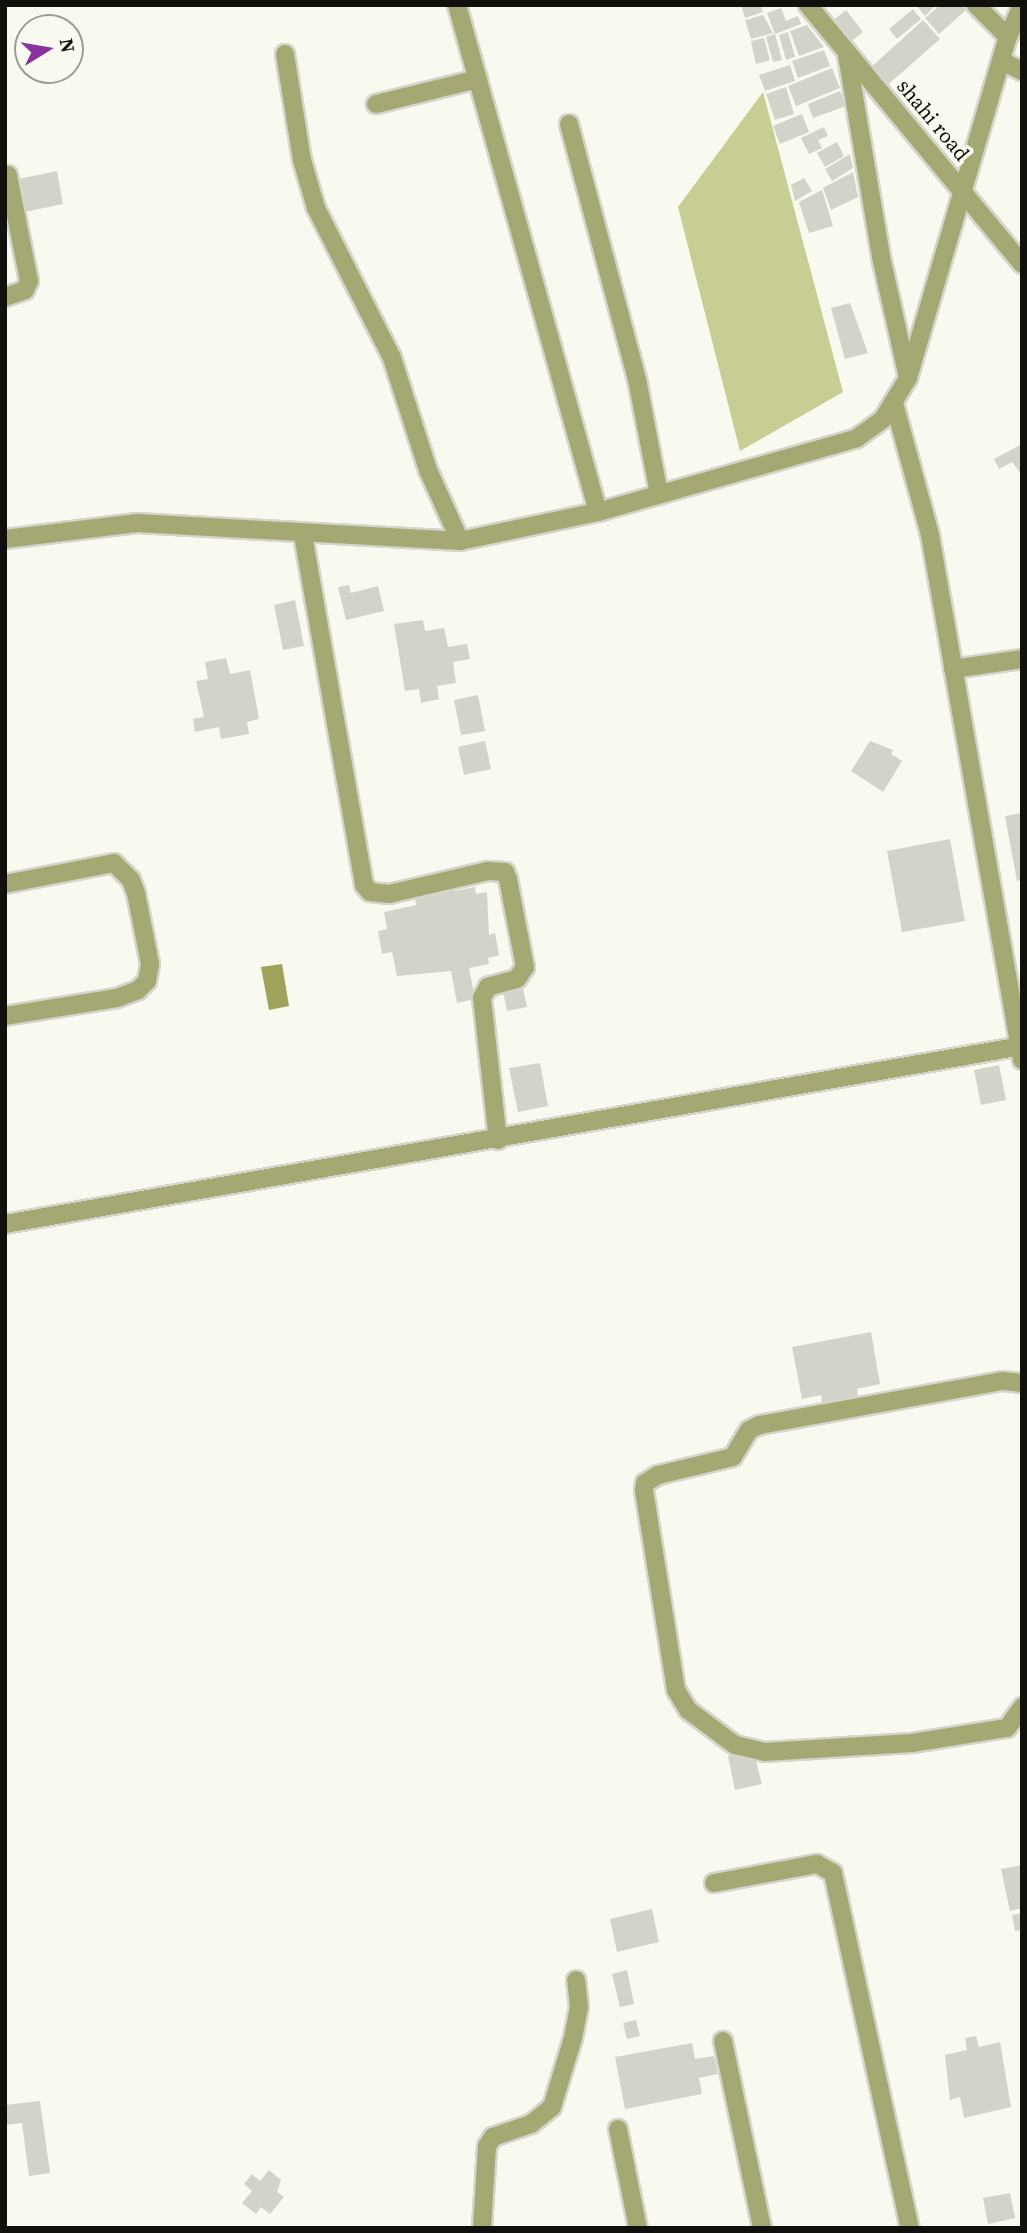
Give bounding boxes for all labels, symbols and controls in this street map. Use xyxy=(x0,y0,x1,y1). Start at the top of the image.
north arrow xyxy=(14,14,84,84)
text: N xyxy=(54,36,82,55)
street label: shahi road xyxy=(892,74,974,166)

